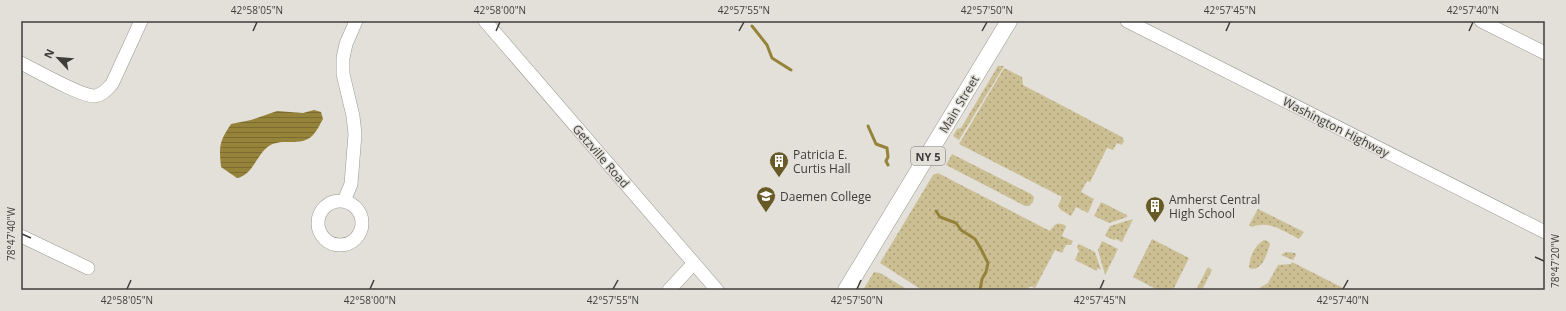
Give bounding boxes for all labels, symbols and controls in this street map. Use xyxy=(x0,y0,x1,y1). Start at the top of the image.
text: 42°58'05"N xyxy=(231,3,283,17)
text: 42°58'00"N xyxy=(474,3,526,17)
text: 42°57'55"N xyxy=(718,3,770,17)
text: 42°57'50"N xyxy=(961,3,1013,17)
text: 42°57'45"N xyxy=(1204,3,1256,17)
text: 42°57'40"N xyxy=(1447,3,1499,17)
north arrow xyxy=(38,38,78,78)
text: N xyxy=(40,46,57,61)
street label: Main Street xyxy=(935,72,983,136)
street label: Washington Highway xyxy=(1280,93,1393,162)
street label: Getzville Road xyxy=(569,121,633,191)
place label: Patricia E. Curtis Hall xyxy=(793,146,851,177)
road number: NY 5 xyxy=(911,147,945,165)
building icon: Patricia E. Curtis Hall xyxy=(768,150,790,178)
school or university icon: Daemen College xyxy=(755,185,777,213)
place label: Daemen College xyxy=(780,188,872,205)
place label: Amherst Central High School xyxy=(1169,191,1260,222)
building icon: Amherst Central High School xyxy=(1144,195,1166,223)
text: 78°47'40"W xyxy=(4,206,18,261)
text: 78°47'20"W xyxy=(1548,233,1562,288)
text: 42°58'05"N xyxy=(101,293,153,307)
text: 42°58'00"N xyxy=(344,293,396,307)
text: 42°57'55"N xyxy=(587,293,639,307)
text: 42°57'50"N xyxy=(831,293,883,307)
text: 42°57'45"N xyxy=(1074,293,1126,307)
text: 42°57'40"N xyxy=(1317,293,1369,307)

